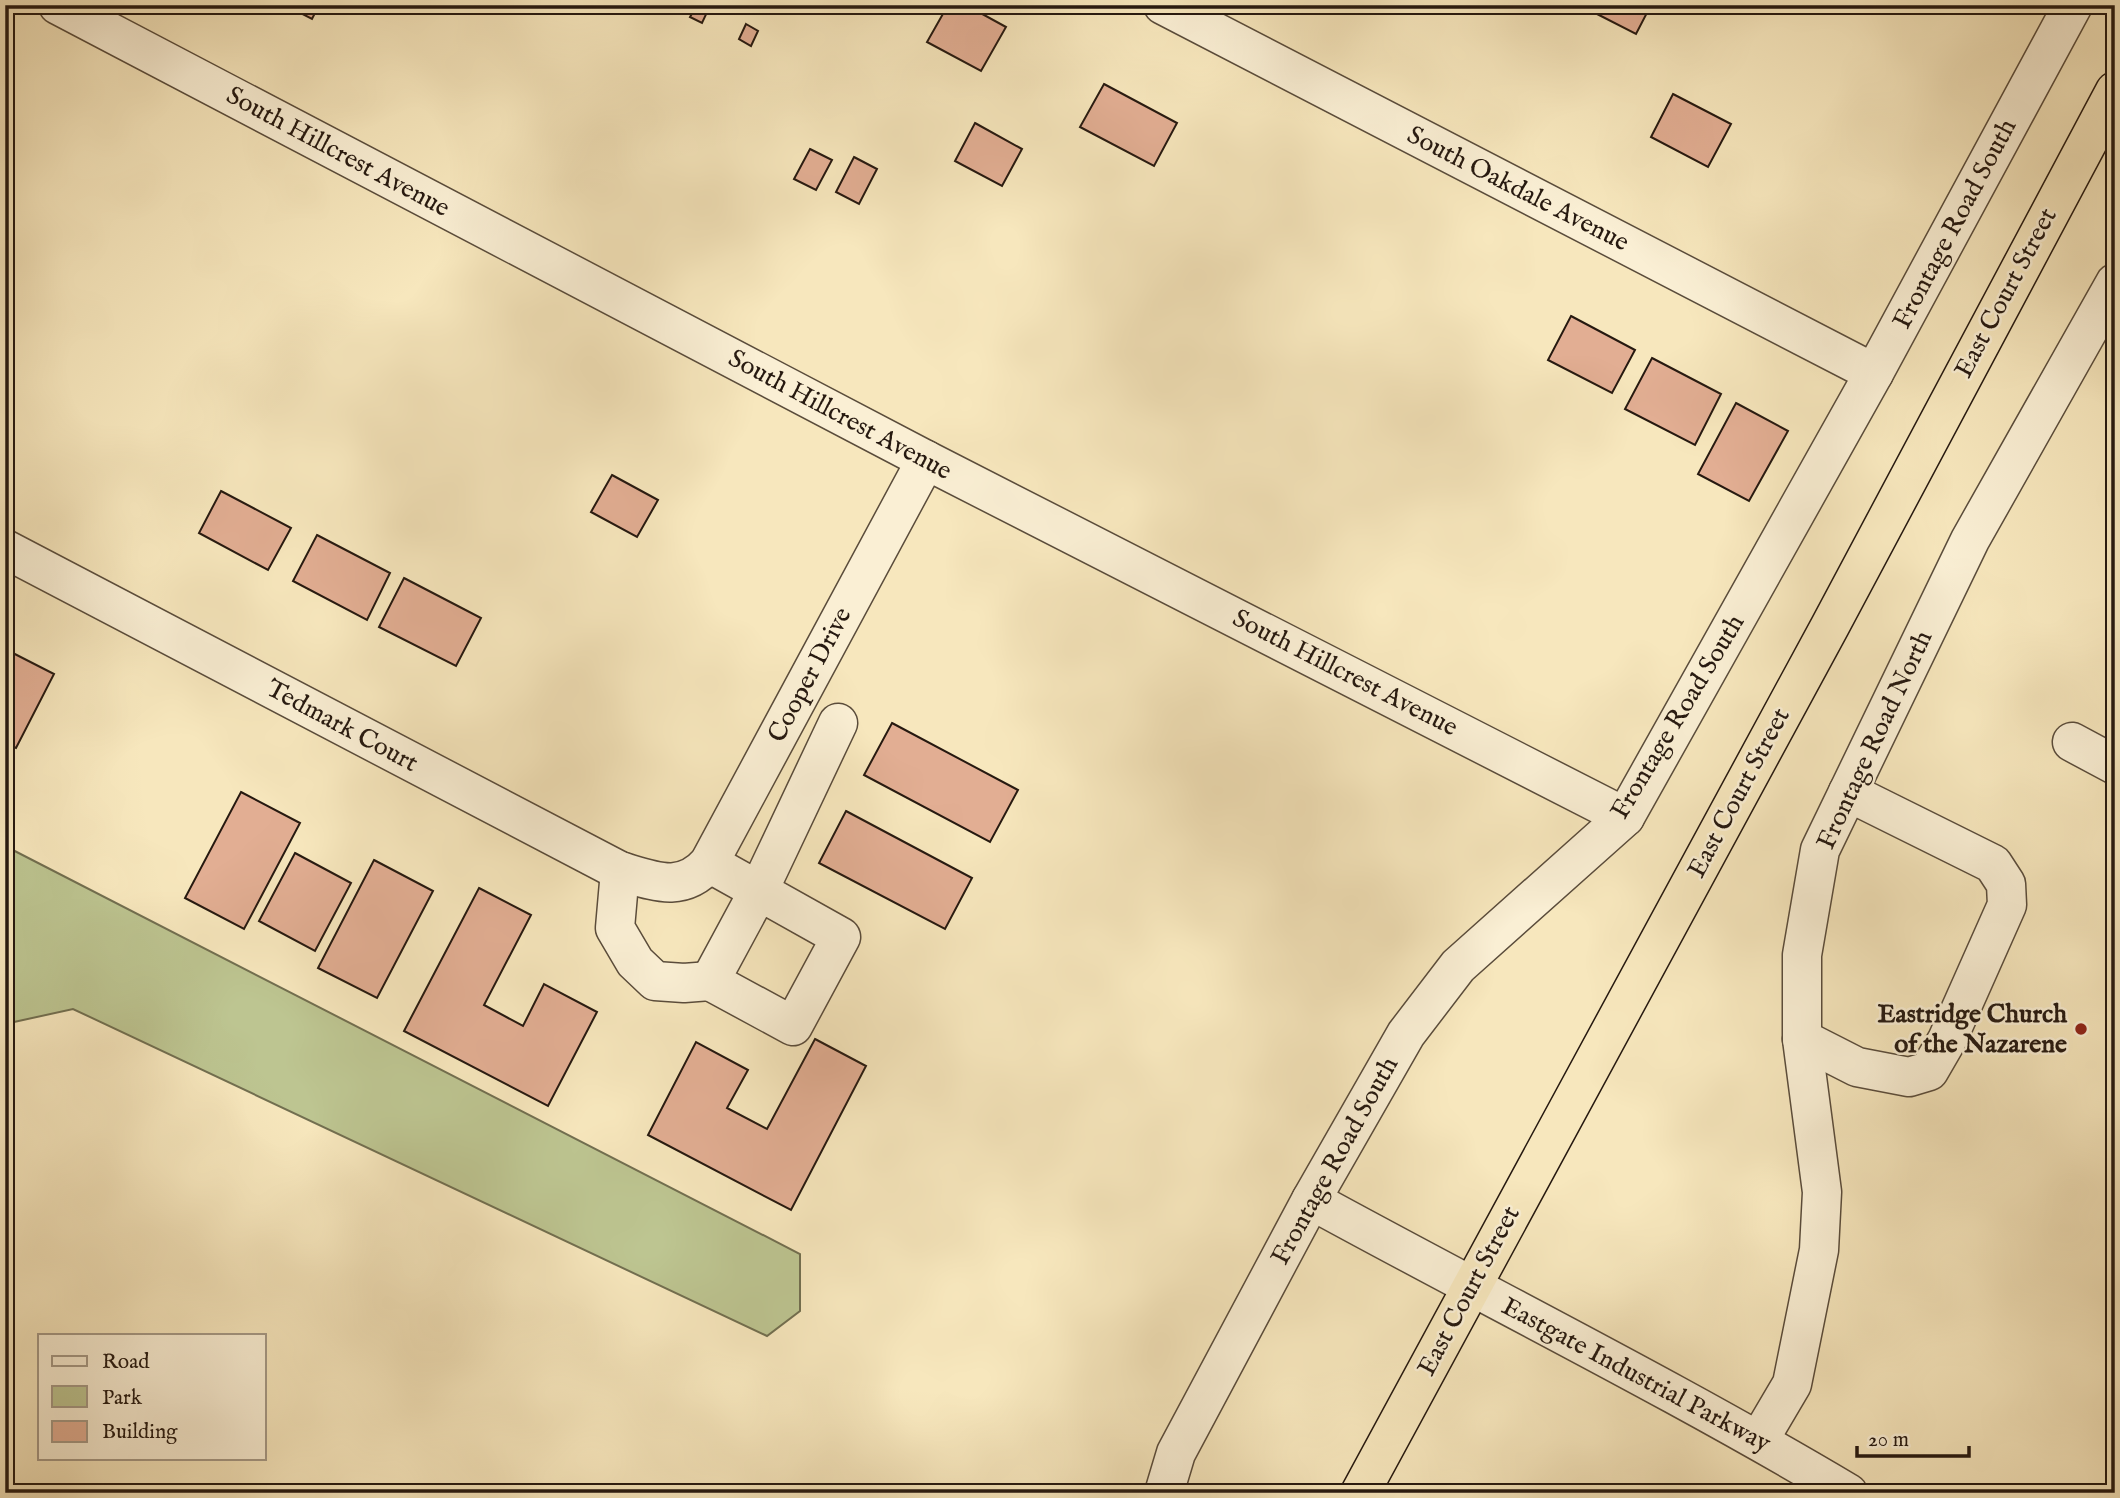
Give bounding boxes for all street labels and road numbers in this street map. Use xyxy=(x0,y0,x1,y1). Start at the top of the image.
street label: South Hillcrest Avenue xyxy=(221,79,455,225)
street label: Frontage Road South xyxy=(1886,113,2024,335)
street label: South Oakdale Avenue xyxy=(1401,119,1635,259)
street label: East Court Street xyxy=(1947,202,2065,384)
street label: South Hillcrest Avenue xyxy=(723,342,957,488)
street label: Cooper Drive xyxy=(761,602,859,748)
street label: South Hillcrest Avenue xyxy=(1227,602,1463,744)
street label: Frontage Road South xyxy=(1604,608,1752,825)
street label: Frontage Road North xyxy=(1810,625,1940,855)
street label: Tedmark Court xyxy=(260,672,424,780)
street label: East Court Street xyxy=(1680,702,1798,884)
street label: Frontage Road South xyxy=(1264,1051,1406,1271)
street label: East Court Street xyxy=(1410,1200,1528,1382)
street label: Eastgate Industrial Parkway xyxy=(1496,1290,1776,1460)

